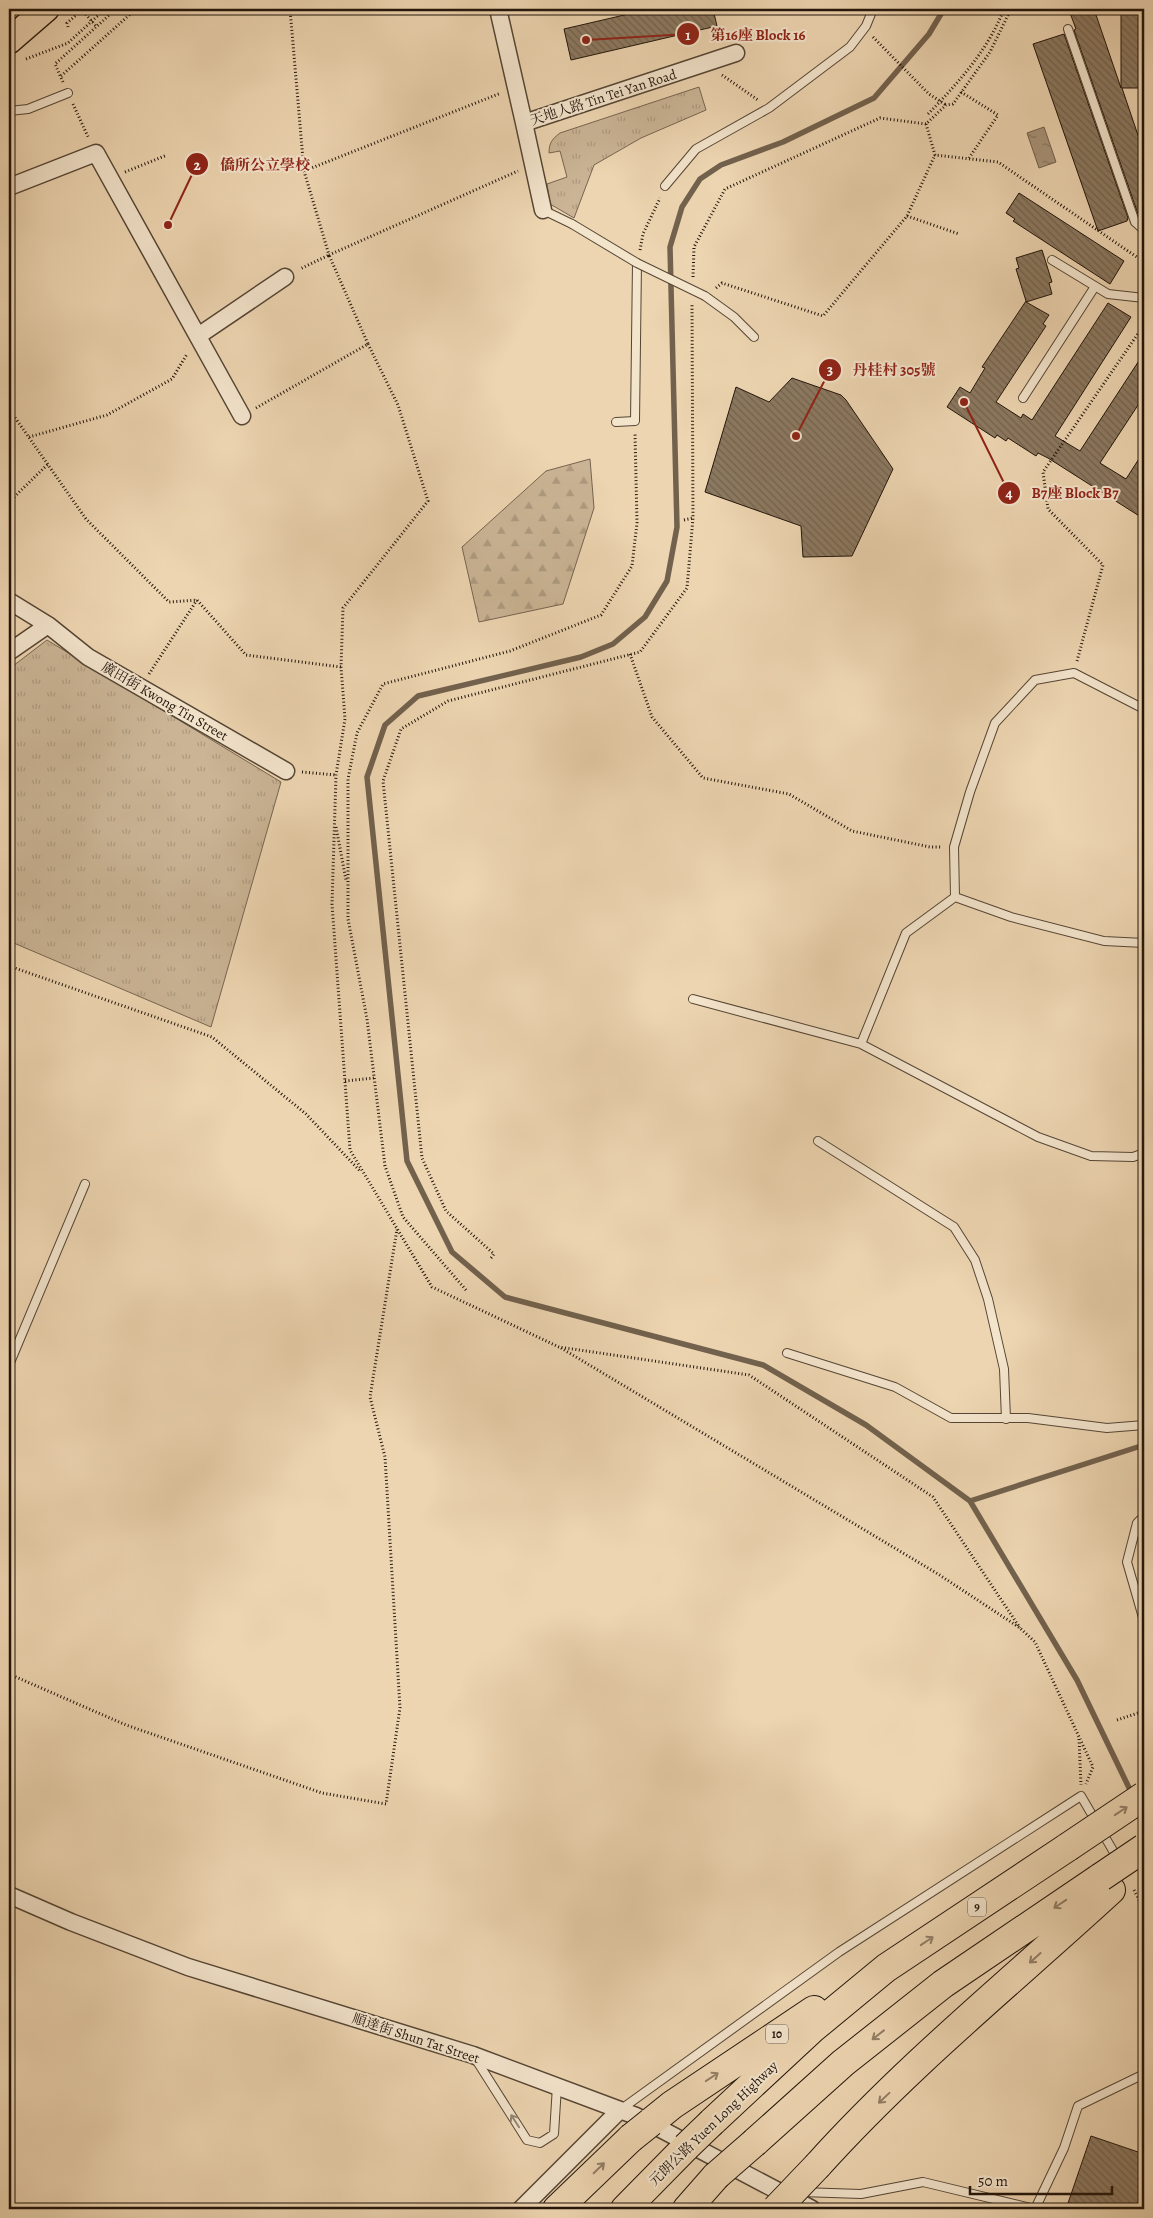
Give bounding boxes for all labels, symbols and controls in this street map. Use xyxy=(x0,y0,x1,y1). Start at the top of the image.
callout: 第16座 Block 16 xyxy=(676,19,816,49)
text: 1 xyxy=(685,25,691,45)
text: 第16座 Block 16 xyxy=(710,25,806,45)
street label: 天地人路 Tin Tei Yan Road xyxy=(527,65,679,130)
callout: 僑所公立學校 xyxy=(185,149,320,179)
text: 2 xyxy=(193,155,201,175)
text: 僑所公立學校 xyxy=(220,155,311,175)
callout: 丹桂村 305號 xyxy=(818,355,946,385)
text: 3 xyxy=(827,360,833,380)
text: 丹桂村 305號 xyxy=(852,360,936,380)
callout: B7座 Block B7 xyxy=(996,478,1128,508)
text: 4 xyxy=(1005,483,1013,503)
text: B7座 Block B7 xyxy=(1031,483,1119,503)
street label: 廣田街 Kwong Tin Street xyxy=(98,657,232,746)
one-way arrow xyxy=(1113,1806,1127,1816)
road number: 9 xyxy=(968,1898,986,1916)
one-way arrow xyxy=(1054,1899,1068,1909)
one-way arrow xyxy=(919,1936,933,1946)
one-way arrow xyxy=(1029,1952,1042,1964)
street label: 順達街 Shun Tat Street xyxy=(350,2009,482,2068)
road number: 10 xyxy=(766,2025,788,2044)
one-way arrow xyxy=(872,2030,885,2041)
street label: 元朗公路 Yuen Long Highway xyxy=(645,2056,783,2190)
one-way arrow xyxy=(705,2072,719,2082)
one-way arrow xyxy=(878,2092,890,2104)
one-way arrow xyxy=(510,2114,520,2128)
one-way arrow xyxy=(593,2162,606,2174)
scale bar xyxy=(970,2163,1113,2195)
text: 50 m xyxy=(978,2171,1008,2191)

